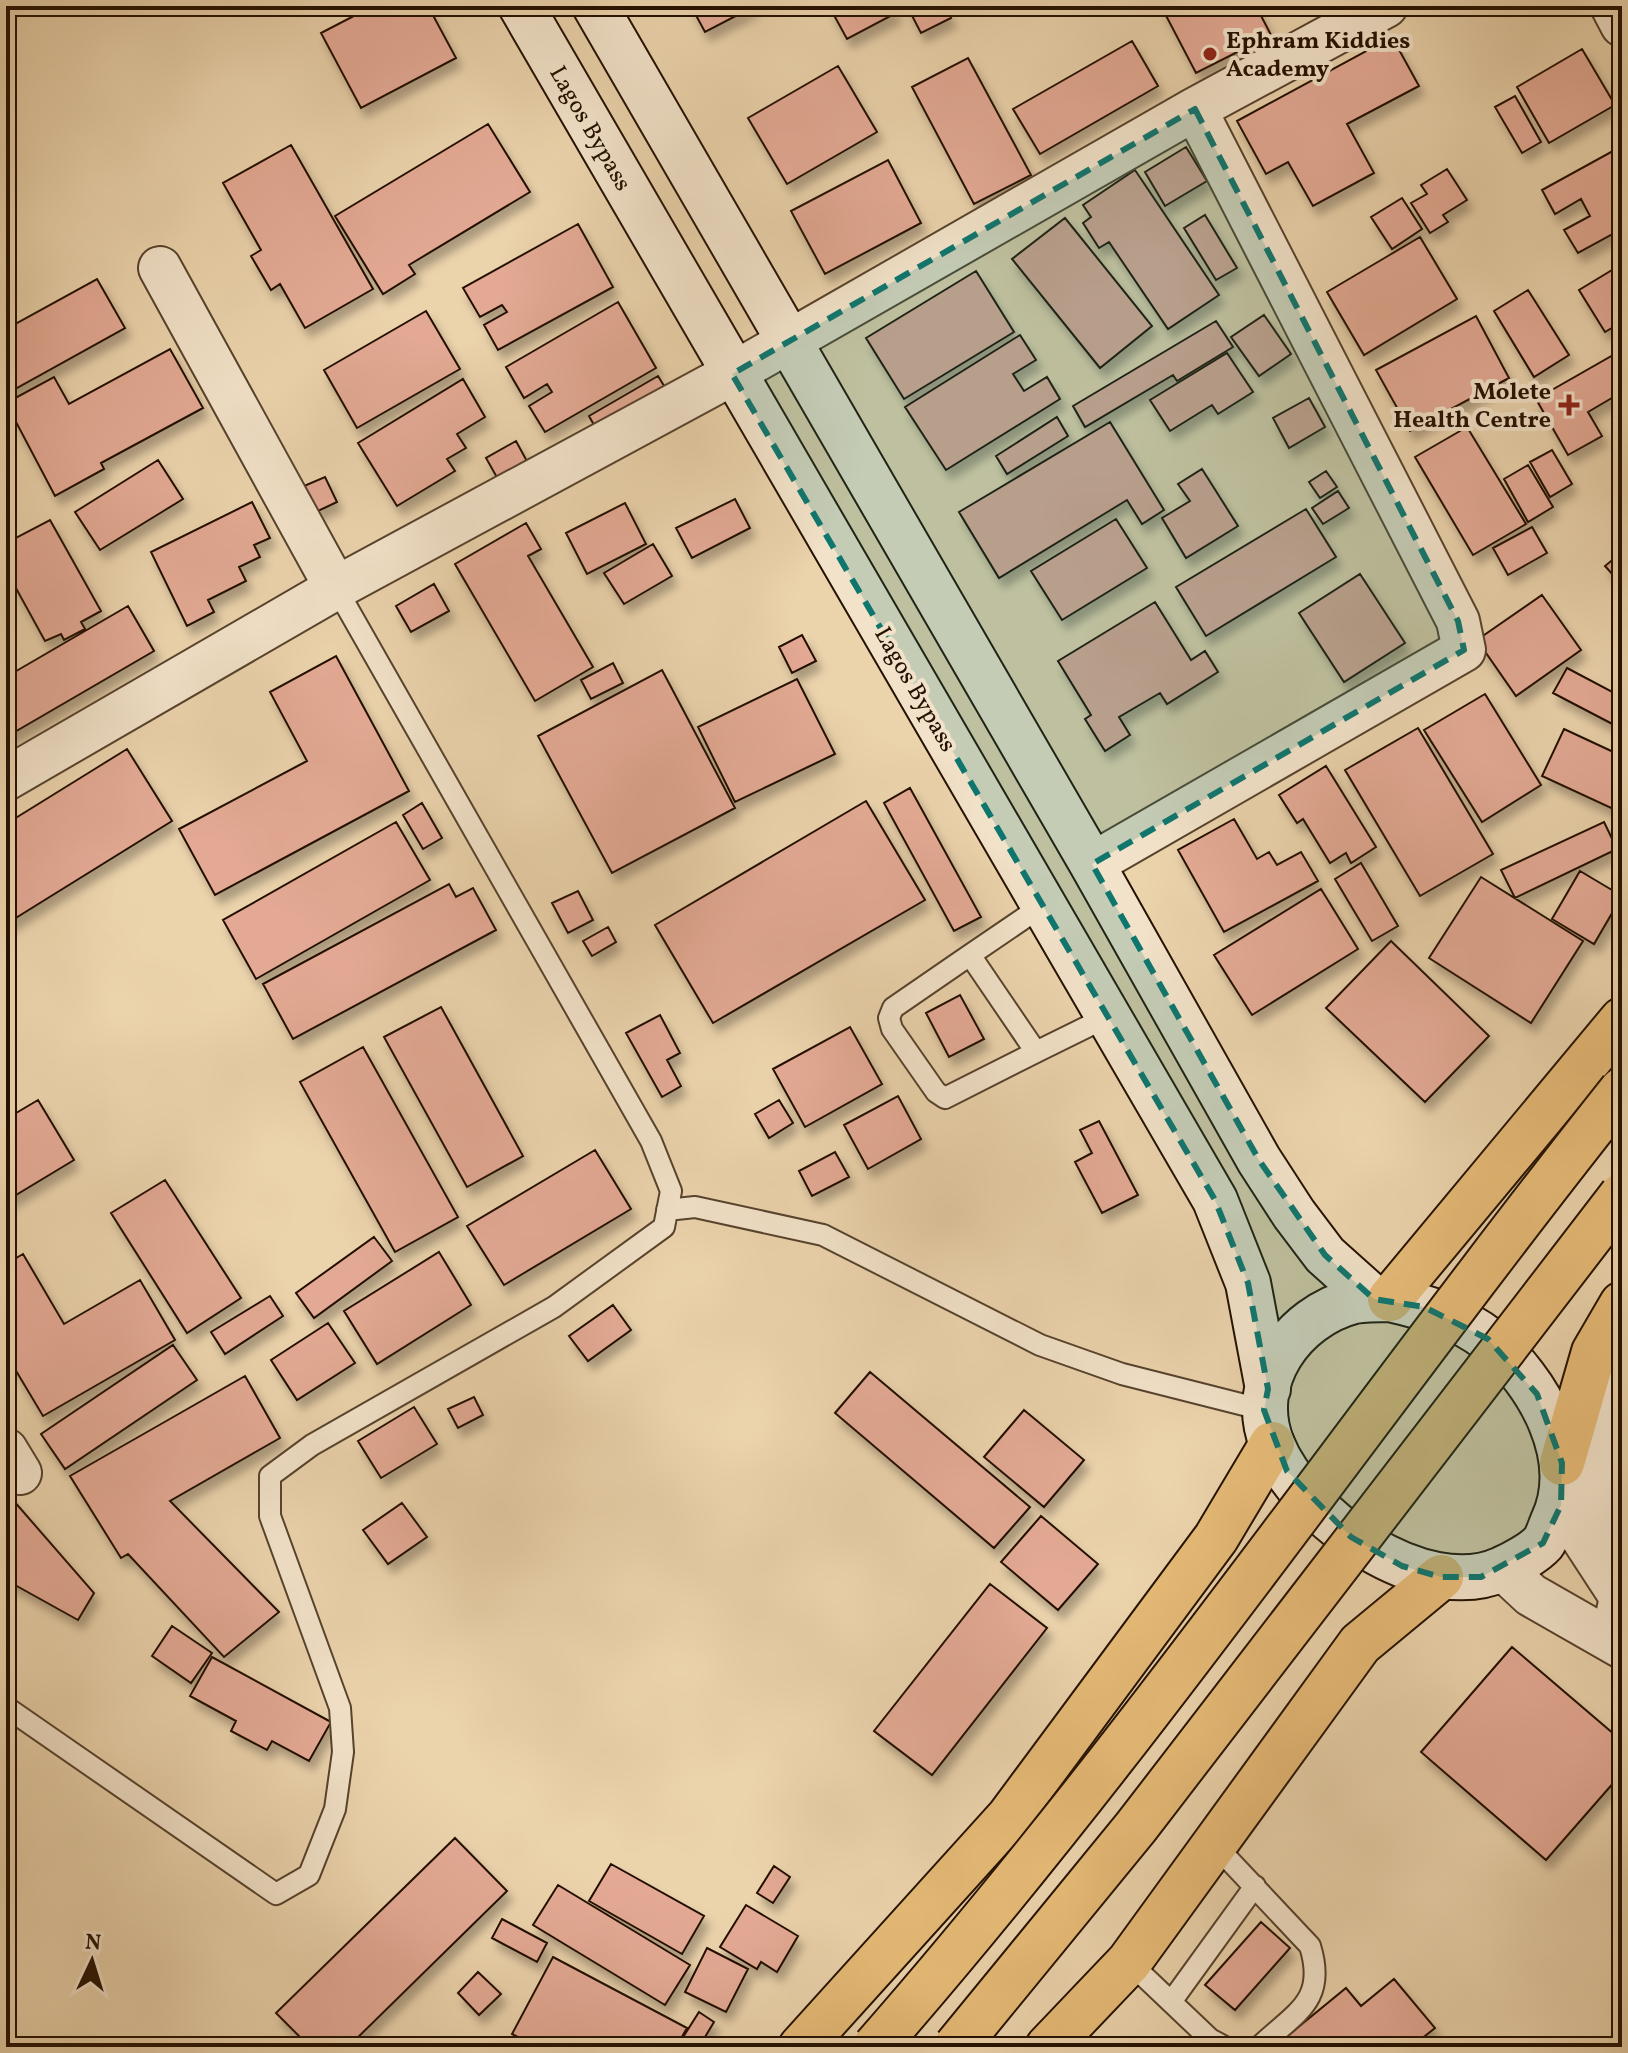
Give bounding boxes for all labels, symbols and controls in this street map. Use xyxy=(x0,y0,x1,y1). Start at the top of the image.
place label: Ephram Kiddies Academy xyxy=(1226,25,1410,87)
marker: Ephram Kiddies Academy xyxy=(1201,45,1219,63)
street label: Lagos Bypass xyxy=(540,60,639,198)
place label: Molete Health Centre xyxy=(1393,376,1551,438)
marker: Molete Health Centre xyxy=(1558,394,1580,416)
street label: Lagos Bypass xyxy=(865,621,964,759)
north arrow xyxy=(52,1921,132,2001)
text: N xyxy=(84,1928,102,1960)

